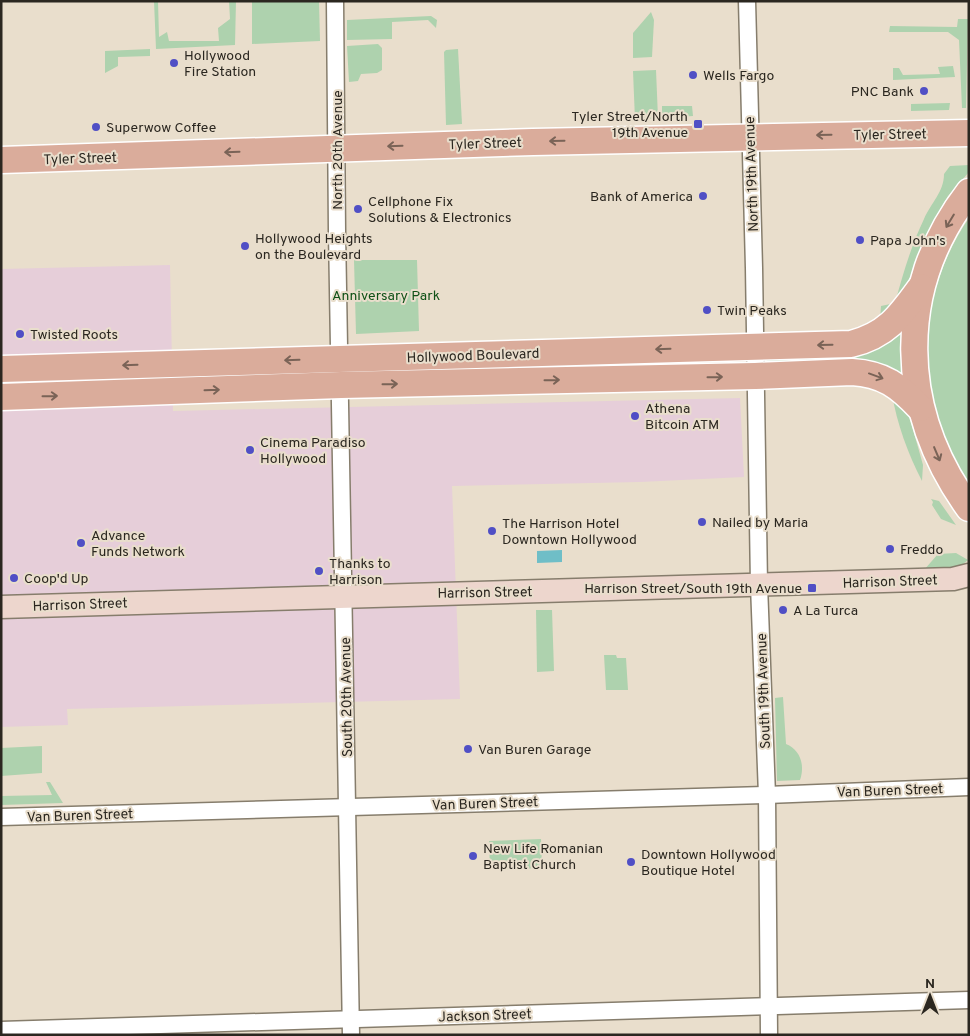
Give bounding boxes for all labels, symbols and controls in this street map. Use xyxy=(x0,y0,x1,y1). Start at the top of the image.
place label: Hollywood Fire Station xyxy=(184,48,256,81)
marker: Hollywood Fire Station xyxy=(168,57,180,69)
place label: Wells Fargo xyxy=(703,68,774,85)
marker: Wells Fargo xyxy=(687,69,699,81)
place label: PNC Bank xyxy=(851,84,914,101)
marker: PNC Bank xyxy=(918,85,930,97)
street label: North 20th Avenue xyxy=(330,90,347,210)
place label: Tyler Street/North 19th Avenue xyxy=(571,109,688,142)
street label: North 19th Avenue xyxy=(742,116,763,232)
marker: Tyler Street/North 19th Avenue xyxy=(692,118,704,130)
place label: Superwow Coffee xyxy=(106,120,216,137)
marker: Superwow Coffee xyxy=(90,121,102,133)
street label: Tyler Street xyxy=(853,126,927,145)
one-way arrow xyxy=(817,130,833,140)
street label: Tyler Street xyxy=(448,135,522,154)
one-way arrow xyxy=(549,137,565,146)
one-way arrow xyxy=(387,142,403,151)
one-way arrow xyxy=(224,147,240,156)
street label: Tyler Street xyxy=(43,150,117,169)
place label: Bank of America xyxy=(590,189,693,206)
marker: Bank of America xyxy=(697,190,709,202)
place label: Cellphone Fix Solutions & Electronics xyxy=(368,194,511,227)
marker: Cellphone Fix Solutions & Electronics xyxy=(352,203,364,215)
one-way arrow xyxy=(944,213,954,227)
place label: Hollywood Heights on the Boulevard xyxy=(255,231,373,264)
place label: Papa John's xyxy=(870,233,946,250)
marker: Papa John's xyxy=(854,234,866,246)
marker: Hollywood Heights on the Boulevard xyxy=(239,240,251,252)
park label: Anniversary Park xyxy=(332,288,440,305)
place label: Twin Peaks xyxy=(717,303,787,320)
marker: Twin Peaks xyxy=(701,304,713,316)
place label: Twisted Roots xyxy=(30,327,118,344)
marker: Twisted Roots xyxy=(14,328,26,340)
one-way arrow xyxy=(817,340,834,350)
one-way arrow xyxy=(655,344,671,354)
street label: Hollywood Boulevard xyxy=(406,346,540,367)
one-way arrow xyxy=(284,355,300,365)
one-way arrow xyxy=(122,361,138,370)
one-way arrow xyxy=(706,372,722,381)
one-way arrow xyxy=(868,372,884,381)
one-way arrow xyxy=(544,376,560,385)
one-way arrow xyxy=(382,379,398,389)
one-way arrow xyxy=(204,386,220,395)
one-way arrow xyxy=(42,391,58,401)
place label: Athena Bitcoin ATM xyxy=(645,401,719,434)
marker: Athena Bitcoin ATM xyxy=(629,410,641,422)
place label: Cinema Paradiso Hollywood xyxy=(260,435,366,468)
marker: Cinema Paradiso Hollywood xyxy=(244,444,256,456)
one-way arrow xyxy=(932,446,942,461)
place label: Nailed by Maria xyxy=(712,515,808,532)
place label: The Harrison Hotel Downtown Hollywood xyxy=(502,516,637,549)
marker: Nailed by Maria xyxy=(696,516,708,528)
marker: The Harrison Hotel Downtown Hollywood xyxy=(486,525,498,537)
place label: Advance Funds Network xyxy=(91,528,185,561)
marker: Advance Funds Network xyxy=(75,537,87,549)
place label: Freddo xyxy=(900,542,943,559)
marker: Freddo xyxy=(884,543,896,555)
place label: Thanks to Harrison xyxy=(329,556,391,589)
marker: Thanks to Harrison xyxy=(313,565,325,577)
place label: Coop'd Up xyxy=(24,571,89,588)
marker: Coop'd Up xyxy=(8,572,20,584)
street label: Harrison Street xyxy=(842,572,938,593)
place label: Harrison Street/South 19th Avenue xyxy=(584,581,802,598)
marker: Harrison Street/South 19th Avenue xyxy=(806,582,818,594)
street label: Harrison Street xyxy=(437,584,533,603)
street label: Harrison Street xyxy=(32,595,128,616)
place label: A La Turca xyxy=(793,603,858,620)
marker: A La Turca xyxy=(777,604,789,616)
street label: South 19th Avenue xyxy=(754,633,775,749)
street label: South 20th Avenue xyxy=(338,637,357,757)
place label: Van Buren Garage xyxy=(478,742,591,759)
marker: Van Buren Garage xyxy=(462,743,474,755)
street label: Van Buren Street xyxy=(837,781,944,802)
street label: Van Buren Street xyxy=(432,794,539,815)
street label: Van Buren Street xyxy=(27,806,134,827)
place label: New Life Romanian Baptist Church xyxy=(483,841,603,874)
place label: Downtown Hollywood Boutique Hotel xyxy=(641,847,776,880)
marker: New Life Romanian Baptist Church xyxy=(467,850,479,862)
marker: Downtown Hollywood Boutique Hotel xyxy=(625,856,637,868)
north arrow xyxy=(905,971,955,1021)
text: N xyxy=(925,976,935,993)
street label: Jackson Street xyxy=(438,1006,532,1027)

